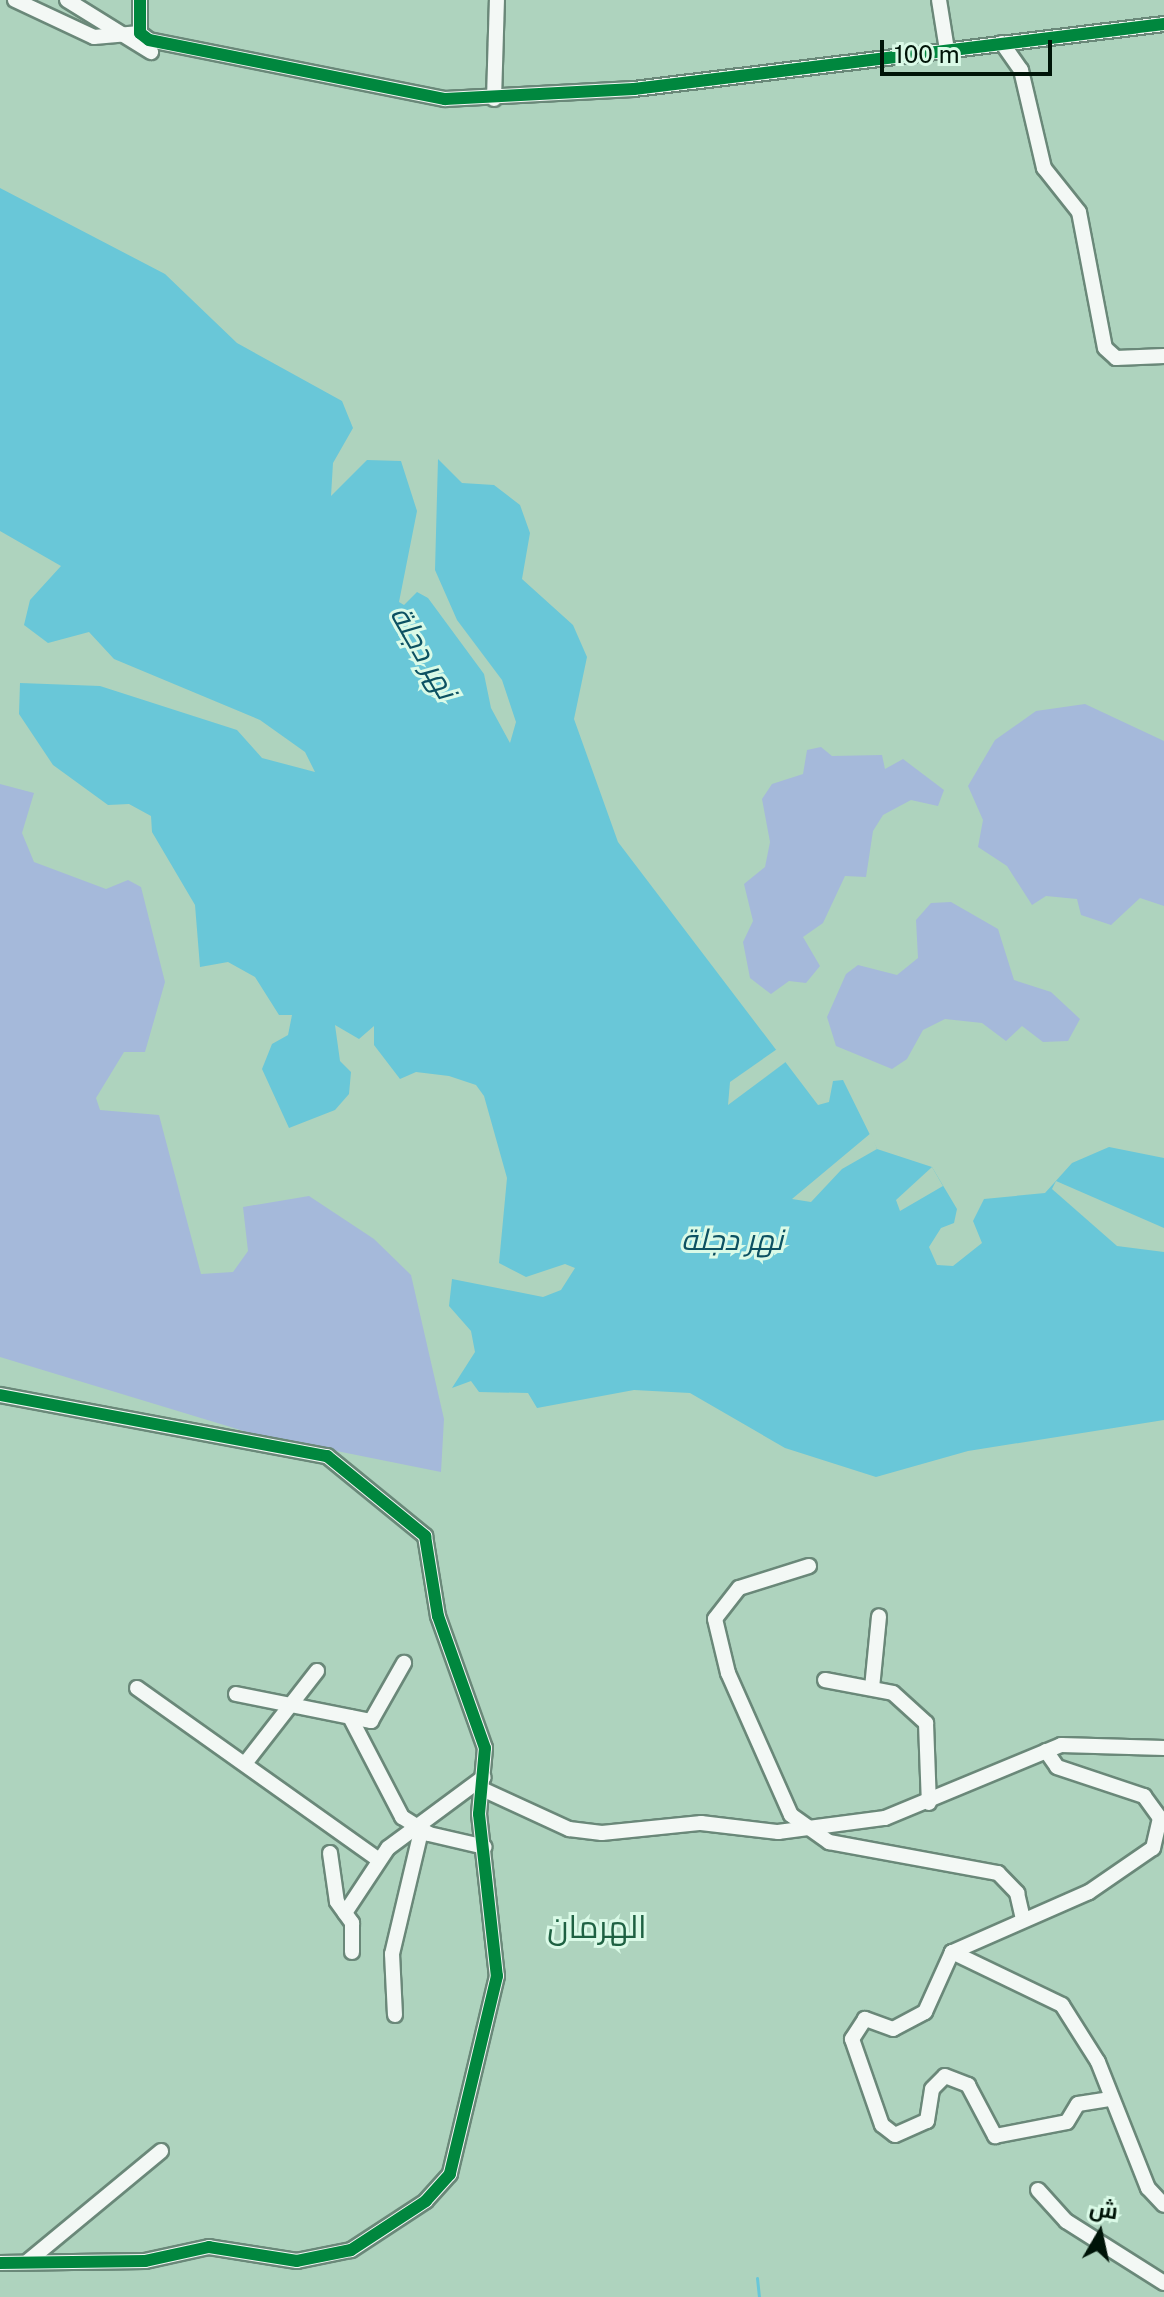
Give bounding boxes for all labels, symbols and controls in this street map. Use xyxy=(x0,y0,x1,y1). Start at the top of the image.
scale bar xyxy=(884,24,1056,74)
text: 100 m xyxy=(894,40,960,68)
water label: نهر دجلة xyxy=(383,599,465,705)
water label: نهر دجلة xyxy=(681,1221,783,1257)
district label: الهرمان xyxy=(547,1908,647,1946)
north arrow xyxy=(1060,2193,1140,2273)
text: ش xyxy=(1088,2194,1120,2224)

